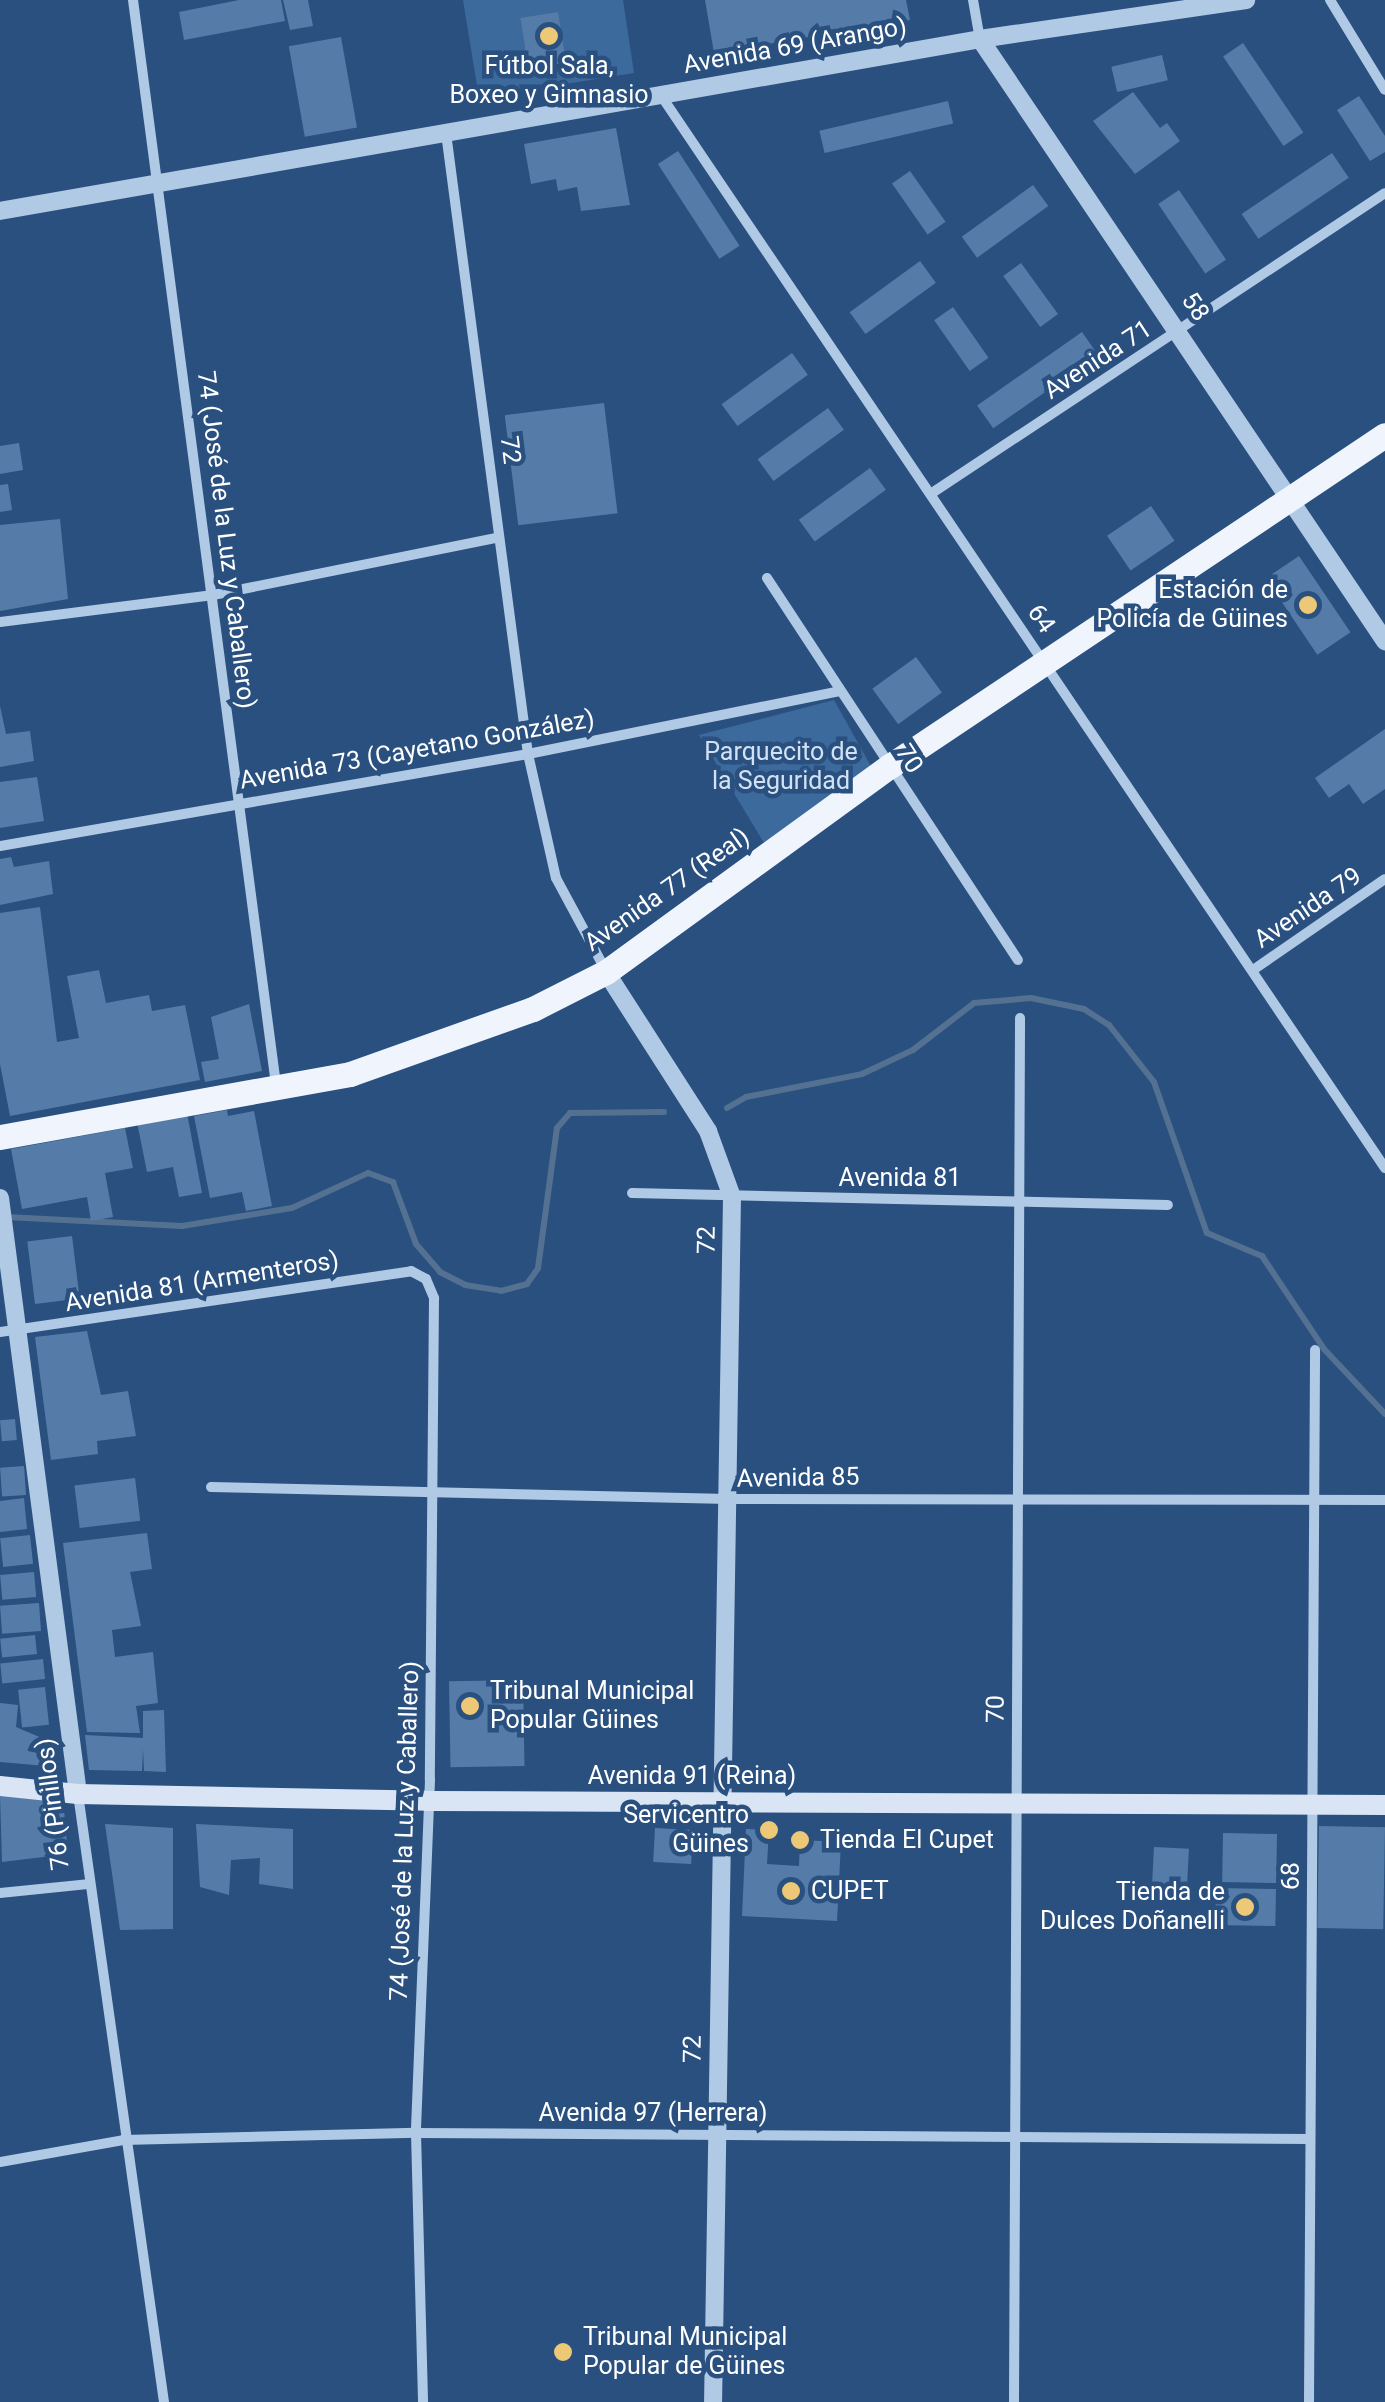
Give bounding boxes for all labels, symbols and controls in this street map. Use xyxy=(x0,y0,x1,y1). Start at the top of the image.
street label: Avenida 69 (Arango) xyxy=(681,12,909,80)
marker: Fútbol Sala, Boxeo y Gimnasio xyxy=(538,25,560,47)
place label: Fútbol Sala, Boxeo y Gimnasio xyxy=(449,52,649,111)
street label: 58 xyxy=(1175,287,1215,327)
street label: Avenida 71 xyxy=(1038,314,1158,406)
street label: 74 (José de la Luz y Caballero) xyxy=(190,369,262,711)
street label: 72 xyxy=(493,434,527,466)
place label: Estación de Policía de Güines xyxy=(1096,576,1288,635)
marker: Estación de Policía de Güines xyxy=(1297,594,1319,616)
street label: 64 xyxy=(1021,599,1061,639)
street label: Avenida 73 (Cayetano González) xyxy=(237,704,597,796)
park label: Parquecito de la Seguridad xyxy=(704,738,858,797)
street label: 70 xyxy=(889,739,929,779)
street label: Avenida 77 (Real) xyxy=(579,822,755,958)
street label: Avenida 79 xyxy=(1249,861,1367,955)
street label: Avenida 81 xyxy=(839,1163,961,1193)
street label: 72 xyxy=(692,1226,722,1254)
street label: Avenida 81 (Armenteros) xyxy=(63,1246,341,1318)
street label: Avenida 85 xyxy=(736,1462,860,1494)
street label: 74 (José de la Luz y Caballero) xyxy=(384,1660,426,2002)
place label: Tribunal Municipal Popular Güines xyxy=(490,1677,694,1736)
marker: Tribunal Municipal Popular Güines xyxy=(459,1695,481,1717)
street label: 70 xyxy=(981,1695,1011,1723)
street label: 76 (Pinillos) xyxy=(30,1736,76,1872)
street label: Avenida 91 (Reina) xyxy=(588,1761,796,1791)
place label: Servicentro Güines xyxy=(623,1801,749,1860)
marker: Servicentro Güines xyxy=(758,1819,780,1841)
place label: Tienda El Cupet xyxy=(820,1825,994,1855)
marker: Tienda El Cupet xyxy=(789,1829,811,1851)
street label: 68 xyxy=(1276,1862,1306,1890)
place label: CUPET xyxy=(811,1876,889,1906)
place label: Tienda de Dulces Doñanelli xyxy=(1040,1878,1225,1937)
marker: CUPET xyxy=(780,1880,802,1902)
marker: Tienda de Dulces Doñanelli xyxy=(1234,1896,1256,1918)
street label: 72 xyxy=(678,2035,708,2063)
street label: Avenida 97 (Herrera) xyxy=(539,2098,767,2128)
place label: Tribunal Municipal Popular de Güines xyxy=(583,2323,787,2382)
marker: Tribunal Municipal Popular de Güines xyxy=(552,2341,574,2363)

